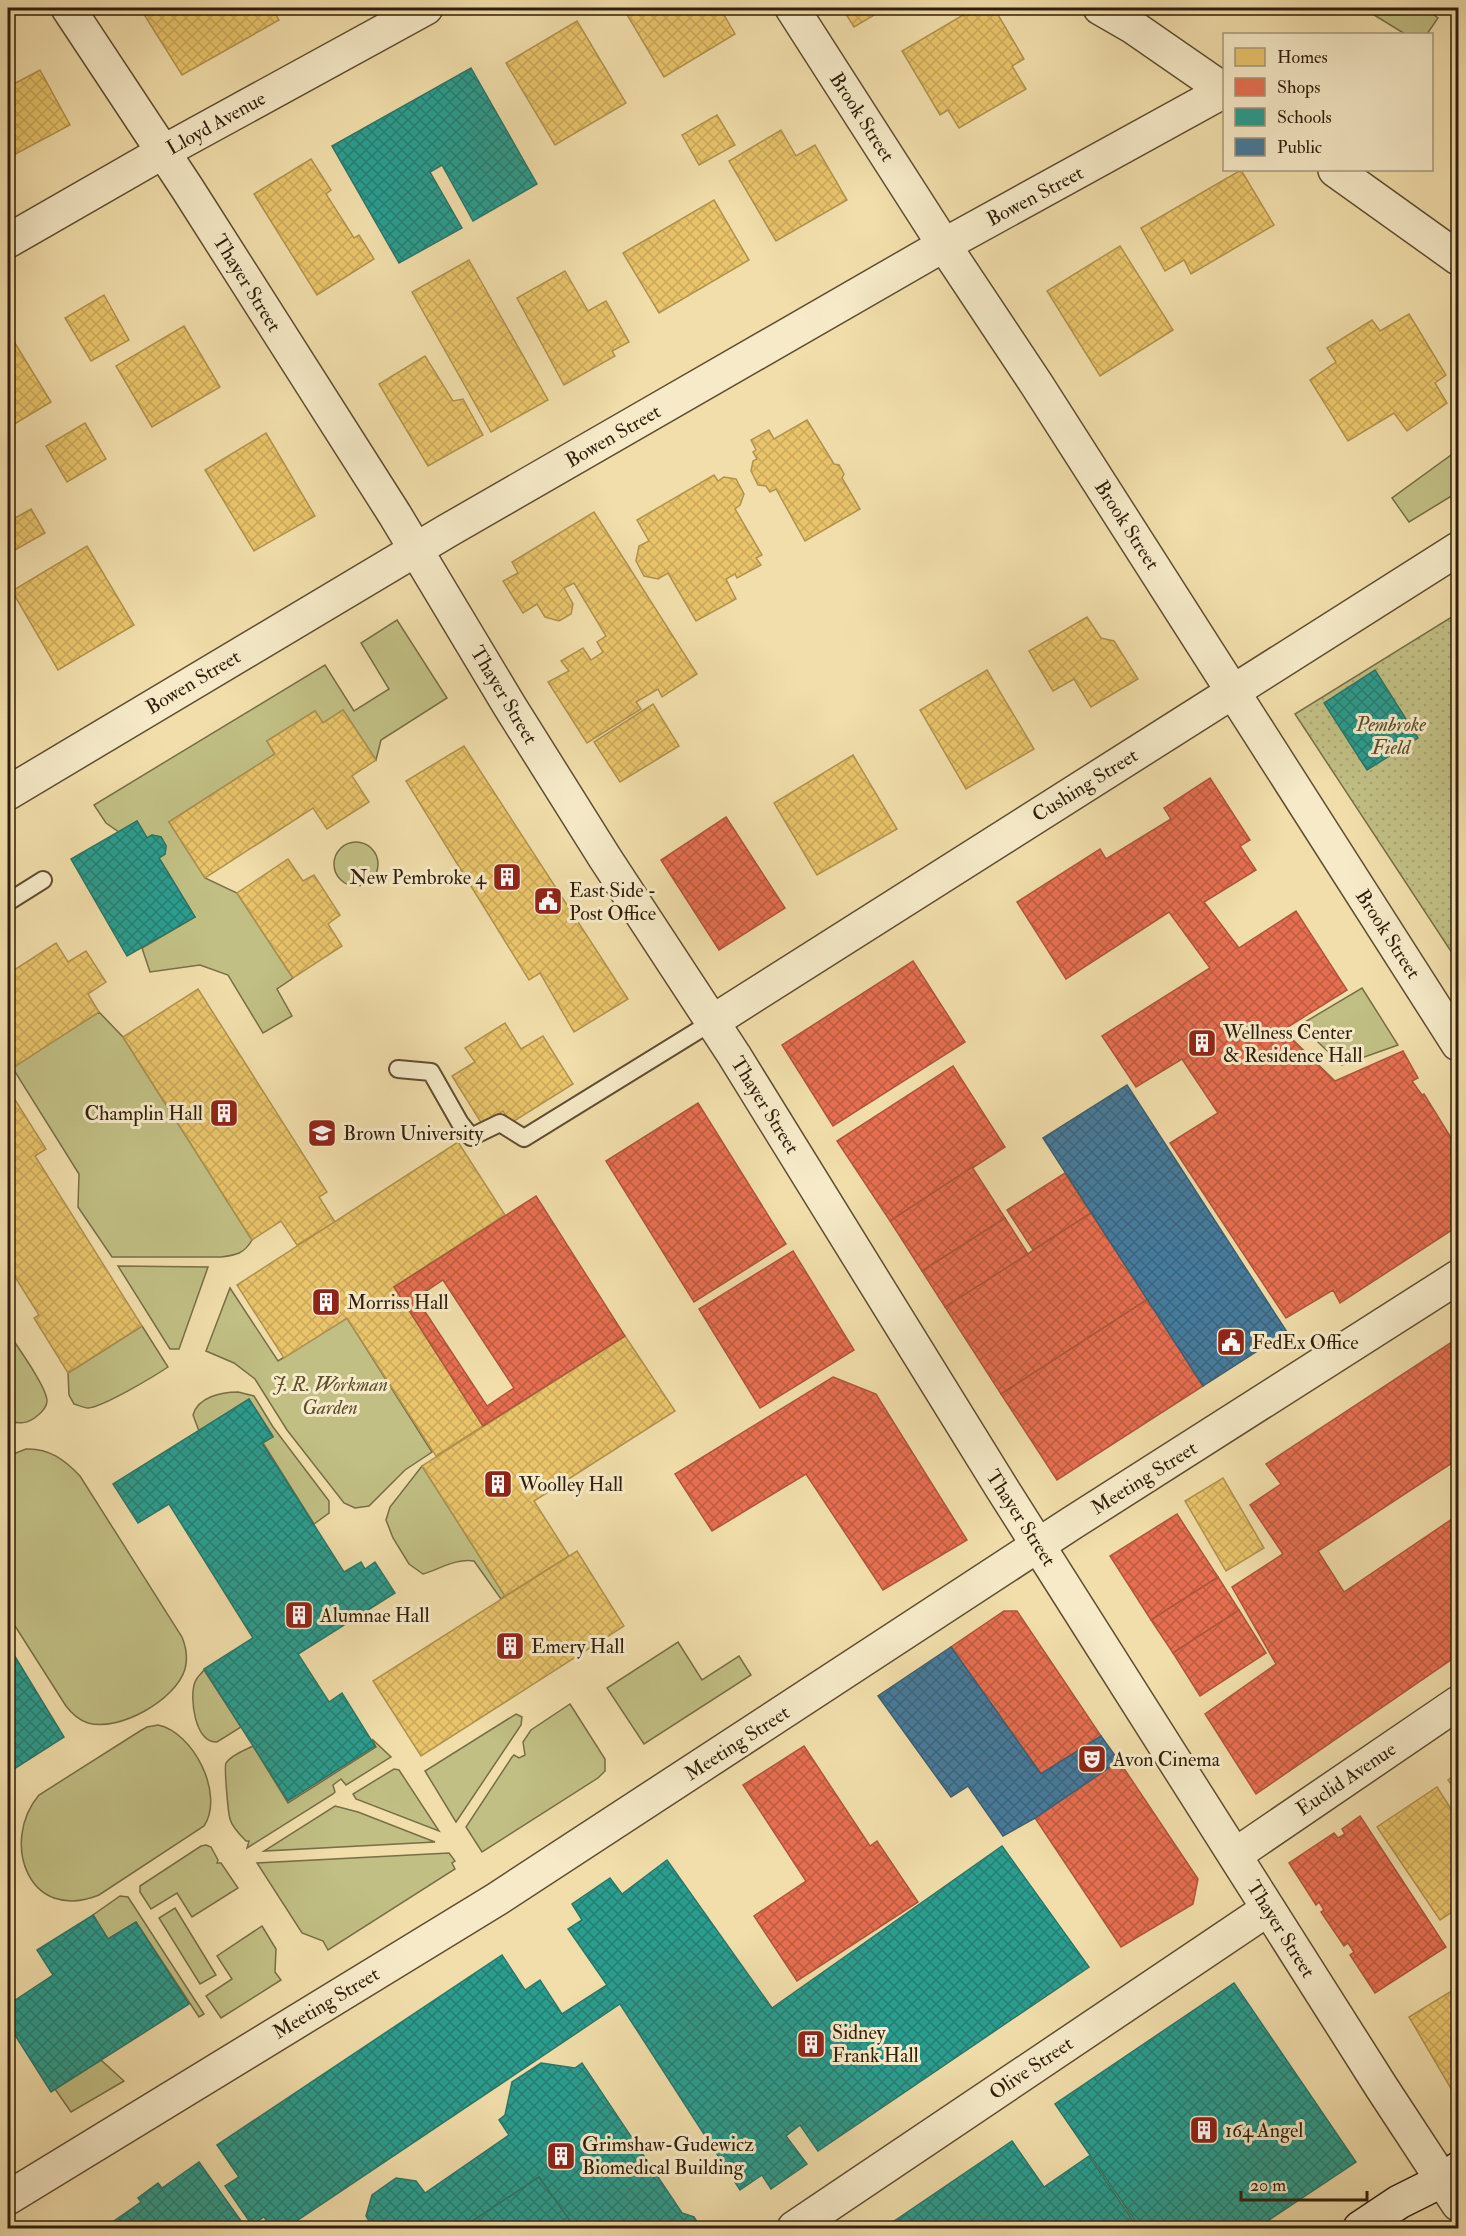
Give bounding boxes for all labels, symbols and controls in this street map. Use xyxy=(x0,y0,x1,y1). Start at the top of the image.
legend xyxy=(1223,33,1433,171)
text: Homes xyxy=(1277,46,1328,69)
street label: Brook Street xyxy=(824,68,900,167)
text: Shops xyxy=(1277,76,1320,99)
street label: Lloyd Avenue xyxy=(162,86,270,160)
text: Schools xyxy=(1277,106,1332,129)
text: Public xyxy=(1277,136,1322,159)
street label: Bowen Street xyxy=(982,160,1088,232)
street label: Thayer Street xyxy=(207,230,287,337)
street label: Bowen Street xyxy=(561,398,666,473)
street label: Brook Street xyxy=(1089,476,1165,575)
street label: Thayer Street xyxy=(465,641,543,749)
street label: Bowen Street xyxy=(141,644,245,720)
park label: Pembroke Field xyxy=(1355,712,1426,760)
street label: Cushing Street xyxy=(1027,742,1143,827)
building icon: New Pembroke 4 xyxy=(491,861,523,893)
place label: New Pembroke 4 xyxy=(349,865,487,890)
place label: East Side - Post Office xyxy=(569,878,656,926)
public building icon: East Side - Post Office xyxy=(532,885,564,917)
street label: Brook Street xyxy=(1350,885,1426,984)
place label: Wellness Center & Residence Hall xyxy=(1222,1020,1363,1068)
building icon: Wellness Center & Residence Hall xyxy=(1186,1027,1218,1059)
street label: Thayer Street xyxy=(725,1052,805,1159)
building icon: Champlin Hall xyxy=(208,1097,240,1129)
place label: Champlin Hall xyxy=(84,1101,203,1127)
school or university icon: Brown University xyxy=(306,1117,338,1149)
place label: Brown University xyxy=(343,1121,484,1146)
building icon: Morriss Hall xyxy=(310,1286,342,1318)
place label: Morriss Hall xyxy=(347,1290,449,1315)
public building icon: FedEx Office xyxy=(1215,1326,1247,1358)
place label: FedEx Office xyxy=(1252,1330,1359,1355)
park label: J. R. Workman Garden xyxy=(272,1372,388,1420)
street label: Meeting Street xyxy=(1086,1435,1202,1520)
street label: Thayer Street xyxy=(980,1465,1062,1571)
building icon: Woolley Hall xyxy=(482,1468,514,1500)
place label: Woolley Hall xyxy=(518,1472,623,1497)
building icon: Alumnae Hall xyxy=(283,1599,315,1631)
place label: Alumnae Hall xyxy=(319,1603,430,1628)
building icon: Emery Hall xyxy=(494,1630,526,1662)
place label: Emery Hall xyxy=(531,1634,625,1659)
street label: Meeting Street xyxy=(680,1700,795,1786)
street label: Euclid Avenue xyxy=(1291,1736,1401,1822)
theatre icon: Avon Cinema xyxy=(1076,1743,1108,1775)
place label: Avon Cinema xyxy=(1112,1747,1221,1772)
street label: Thayer Street xyxy=(1241,1876,1321,1983)
street label: Meeting Street xyxy=(268,1961,384,2045)
place label: Sidney Frank Hall xyxy=(832,2020,919,2068)
building icon: Sidney Frank Hall xyxy=(795,2028,827,2060)
street label: Olive Street xyxy=(984,2031,1078,2105)
building icon: 164 Angel xyxy=(1188,2114,1220,2146)
place label: 164 Angel xyxy=(1225,2118,1303,2143)
place label: Grimshaw-Gudewicz Biomedical Building xyxy=(582,2132,754,2180)
building icon: Grimshaw-Gudewicz Biomedical Building xyxy=(545,2140,577,2172)
scale bar xyxy=(1241,2164,1367,2202)
text: 20 m xyxy=(1250,2174,1286,2197)

